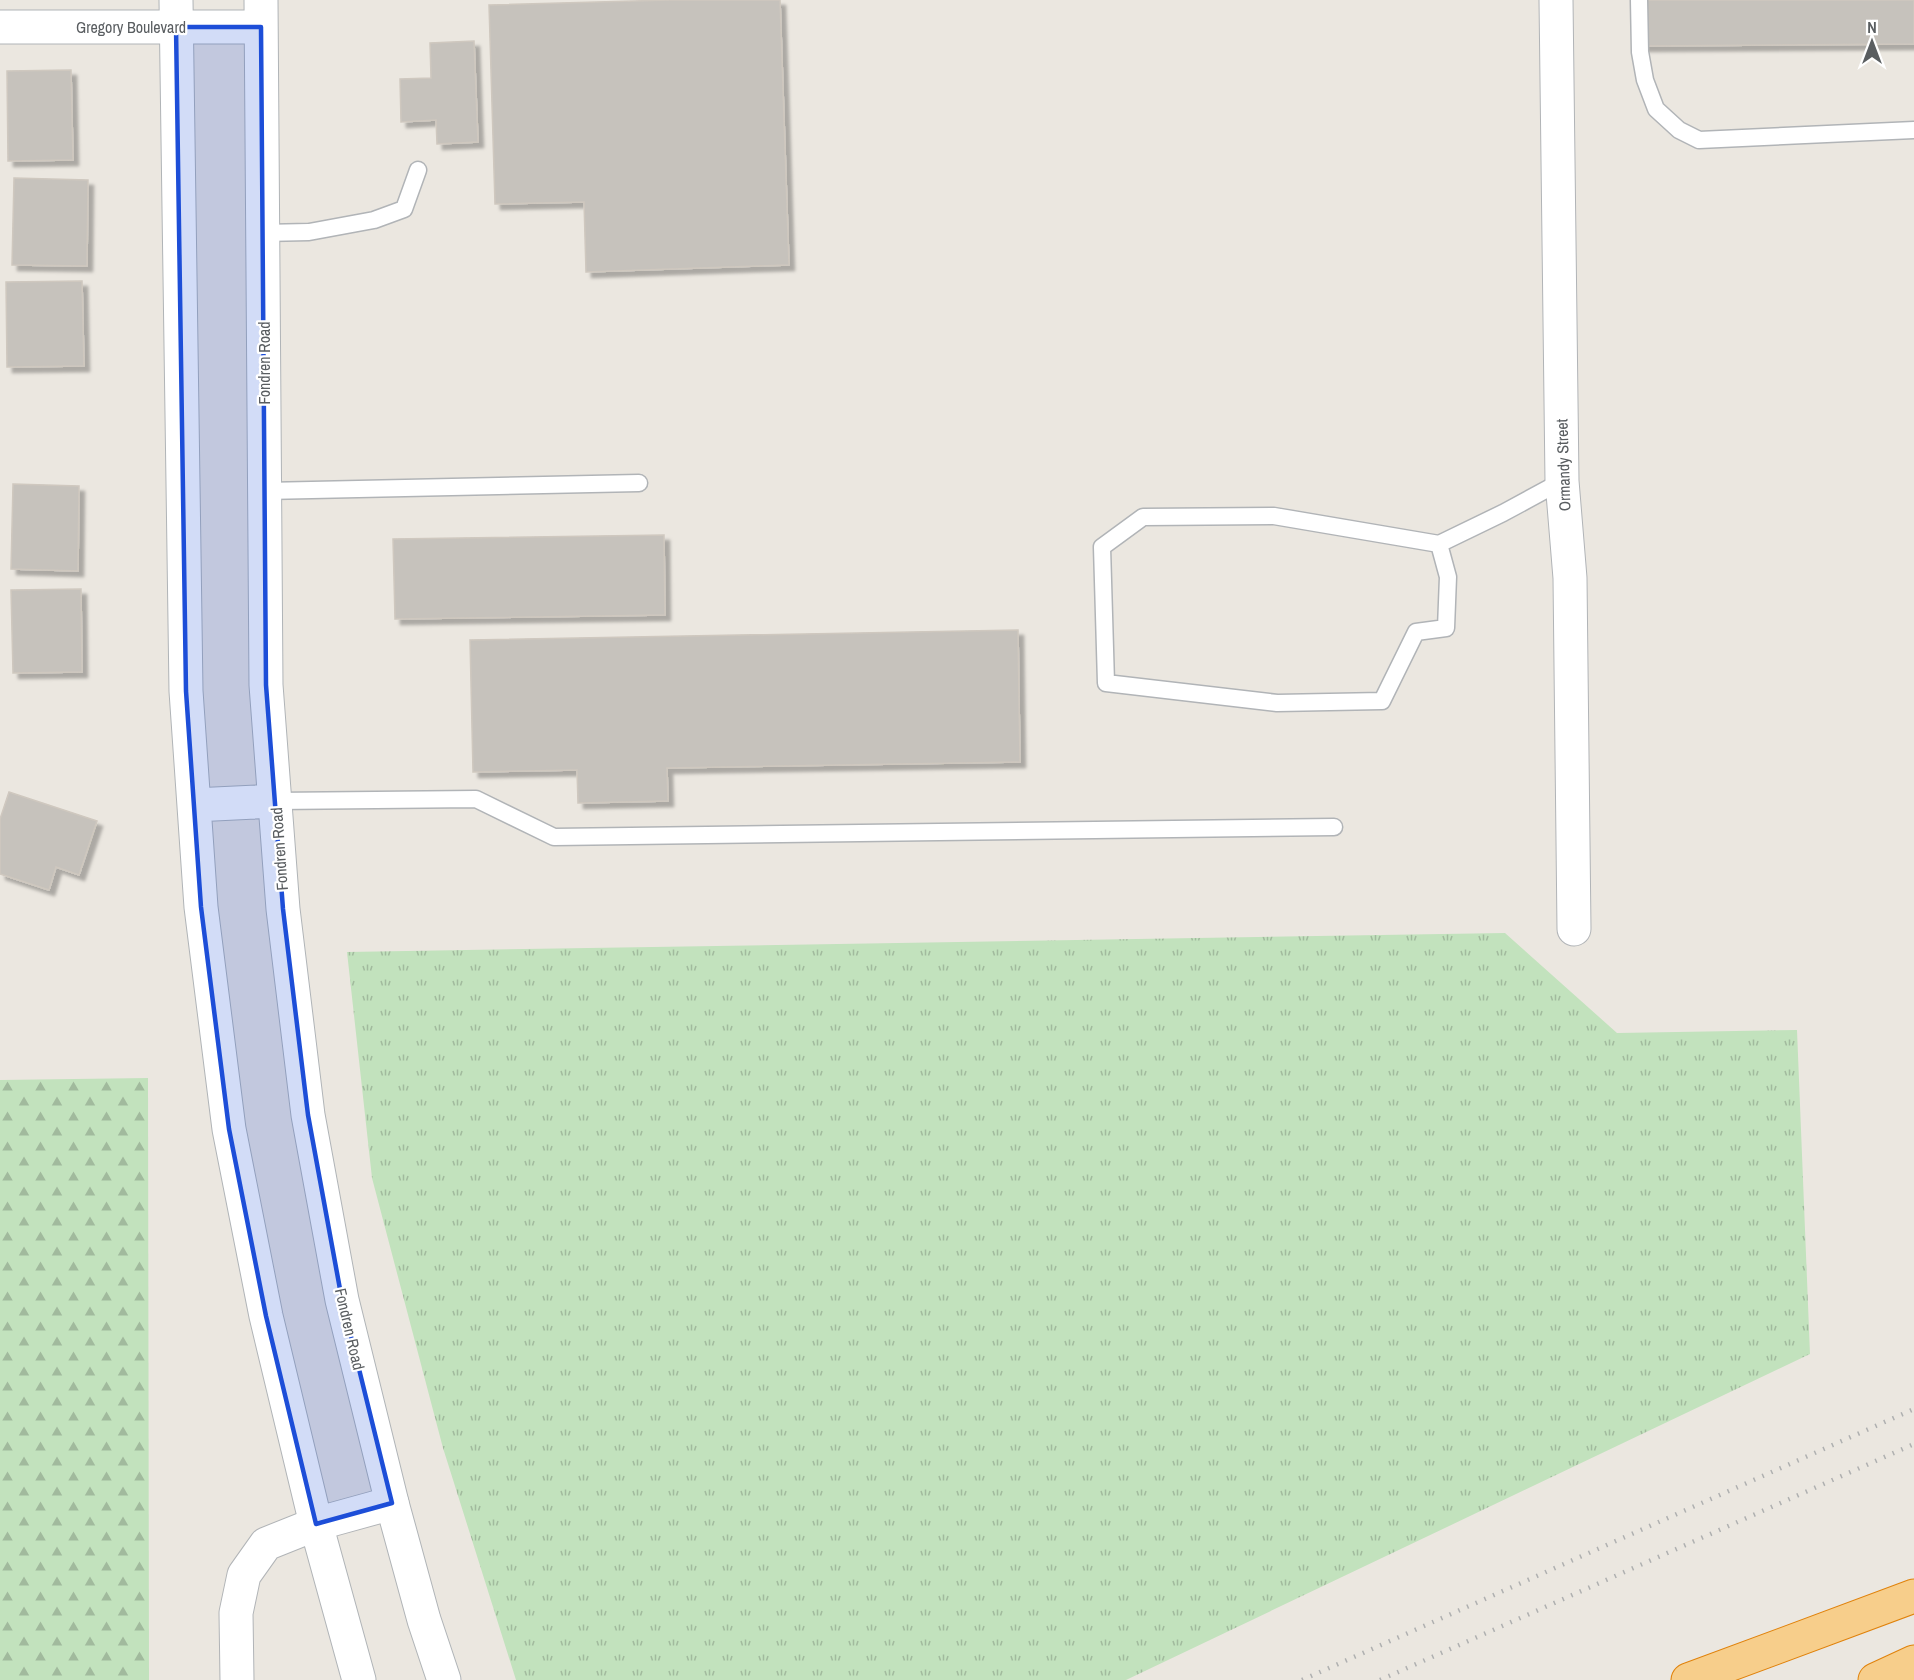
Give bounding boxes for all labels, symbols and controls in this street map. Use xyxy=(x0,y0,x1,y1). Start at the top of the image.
north arrow xyxy=(1842,12,1902,72)
street label: Gregory Boulevard xyxy=(76,16,186,38)
text: N xyxy=(1867,16,1877,38)
street label: Fondren Road xyxy=(253,321,275,405)
street label: Ormandy Street xyxy=(1550,418,1576,512)
street label: Fondren Road xyxy=(265,807,293,891)
street label: Fondren Road xyxy=(330,1286,370,1372)

